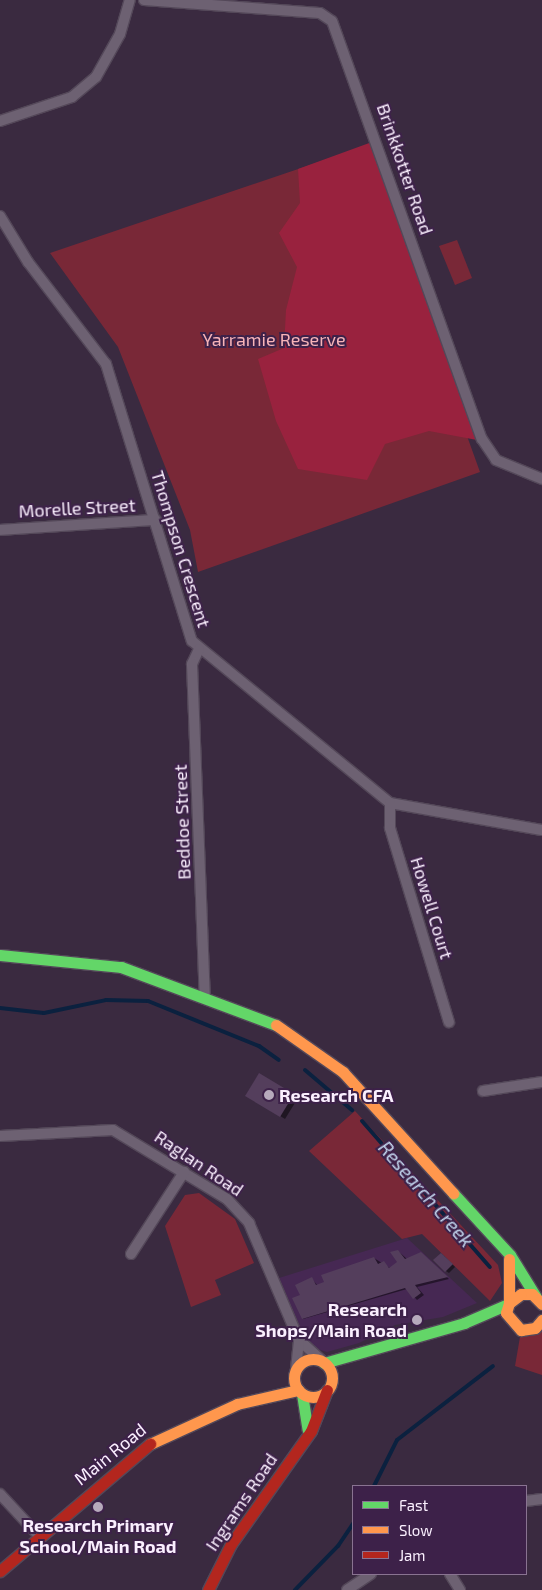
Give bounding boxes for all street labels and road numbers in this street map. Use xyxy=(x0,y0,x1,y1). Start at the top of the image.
street label: Brinkkotter Road xyxy=(372,100,438,238)
street label: Thompson Crescent xyxy=(147,468,215,630)
street label: Morelle Street xyxy=(18,494,136,522)
street label: Beddoe Street xyxy=(169,764,195,880)
street label: Howell Court xyxy=(406,854,458,962)
street label: Raglan Road xyxy=(151,1125,247,1201)
street label: Main Road xyxy=(70,1419,150,1489)
street label: Ingrams Road xyxy=(201,1449,281,1555)

